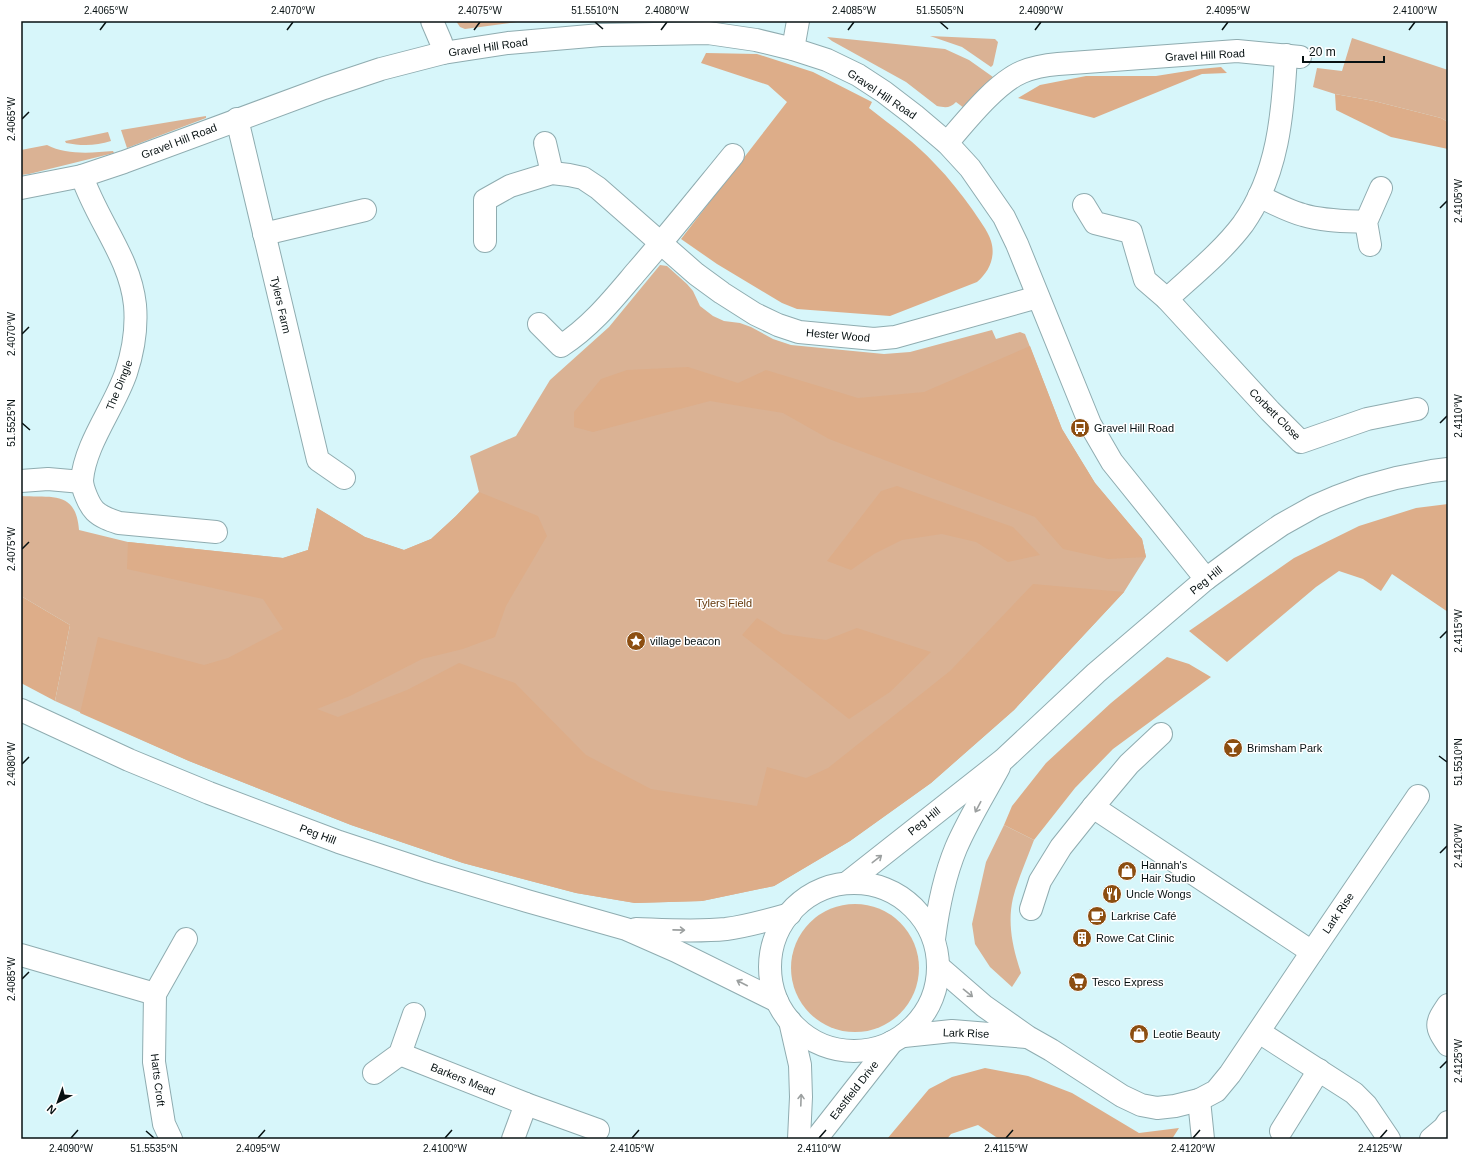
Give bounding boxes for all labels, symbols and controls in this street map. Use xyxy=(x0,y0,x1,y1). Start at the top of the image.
text: 2.4065°W xyxy=(84,5,129,16)
text: 2.4070°W xyxy=(271,5,316,16)
text: 2.4075°W xyxy=(458,5,503,16)
text: 51.5510°N xyxy=(571,5,619,16)
text: 2.4080°W xyxy=(645,5,690,16)
text: 2.4085°W xyxy=(832,5,877,16)
text: 51.5505°N xyxy=(916,5,964,16)
text: 2.4090°W xyxy=(1019,5,1064,16)
text: 2.4095°W xyxy=(1206,5,1251,16)
text: 2.4100°W xyxy=(1393,5,1438,16)
street label: Gravel Hill Road xyxy=(448,35,528,59)
scale bar xyxy=(1303,38,1384,64)
text: 20 m xyxy=(1309,45,1336,59)
street label: Gravel Hill Road xyxy=(1165,47,1245,63)
street label: Gravel Hill Road xyxy=(845,67,919,121)
text: 2.4065°W xyxy=(6,96,17,141)
street label: Gravel Hill Road xyxy=(139,121,219,161)
text: 2.4105°W xyxy=(1453,178,1464,223)
street label: Tylers Farm xyxy=(269,275,293,335)
text: 2.4070°W xyxy=(6,311,17,356)
street label: Hester Wood xyxy=(806,326,870,344)
street label: The Dingle xyxy=(103,358,135,412)
street label: Corbett Close xyxy=(1247,386,1303,442)
text: 2.4110°W xyxy=(1453,394,1464,438)
text: 51.5525°N xyxy=(6,399,17,447)
bus stop icon: Gravel Hill Road xyxy=(1069,417,1091,439)
place label: Gravel Hill Road xyxy=(1094,422,1174,434)
text: 2.4075°W xyxy=(6,526,17,571)
street label: Peg Hill xyxy=(1187,563,1225,597)
park label: Tylers Field xyxy=(696,597,752,609)
text: 2.4115°W xyxy=(1453,609,1464,653)
place icon: village beacon xyxy=(625,630,647,652)
place label: village beacon xyxy=(650,635,720,647)
bar icon: Brimsham Park xyxy=(1222,737,1244,759)
text: 51.5510°N xyxy=(1453,738,1464,786)
text: 2.4080°W xyxy=(6,741,17,786)
place label: Brimsham Park xyxy=(1247,742,1323,754)
one-way arrow xyxy=(973,801,981,813)
street label: Peg Hill xyxy=(905,804,943,838)
street label: Peg Hill xyxy=(298,822,338,846)
text: 2.4120°W xyxy=(1453,823,1464,868)
one-way arrow xyxy=(872,855,883,863)
place label: Hannah's Hair Studio xyxy=(1141,859,1195,884)
shop icon: Hannah's Hair Studio xyxy=(1116,860,1138,882)
restaurant icon: Uncle Wongs xyxy=(1101,883,1123,905)
place label: Uncle Wongs xyxy=(1126,888,1192,900)
street label: Lark Rise xyxy=(1320,890,1356,936)
cafe icon: Larkrise Café xyxy=(1086,905,1108,927)
place label: Larkrise Café xyxy=(1111,910,1176,922)
one-way arrow xyxy=(672,926,685,934)
building icon: Rowe Cat Clinic xyxy=(1071,927,1093,949)
place label: Rowe Cat Clinic xyxy=(1096,932,1175,944)
text: 2.4085°W xyxy=(6,956,17,1001)
supermarket icon: Tesco Express xyxy=(1067,971,1089,993)
place label: Tesco Express xyxy=(1092,976,1164,988)
one-way arrow xyxy=(736,979,748,986)
one-way arrow xyxy=(963,988,974,997)
shop icon: Leotie Beauty xyxy=(1128,1023,1150,1045)
street label: Lark Rise xyxy=(943,1026,989,1040)
place label: Leotie Beauty xyxy=(1153,1028,1221,1040)
text: 2.4125°W xyxy=(1453,1038,1464,1083)
street label: Harts Croft xyxy=(149,1053,167,1107)
street label: Eastfield Drive xyxy=(827,1058,881,1122)
street label: Barkers Mead xyxy=(429,1061,497,1097)
north arrow xyxy=(38,1082,78,1122)
one-way arrow xyxy=(797,1094,805,1107)
text: N xyxy=(44,1102,58,1117)
text: 2.4090°W xyxy=(49,1143,94,1154)
text: 51.5535°N xyxy=(130,1143,178,1154)
text: 2.4095°W xyxy=(236,1143,281,1154)
text: 2.4100°W xyxy=(423,1143,468,1154)
text: 2.4105°W xyxy=(610,1143,655,1154)
text: 2.4110°W xyxy=(797,1143,841,1154)
text: 2.4115°W xyxy=(984,1143,1028,1154)
text: 2.4120°W xyxy=(1171,1143,1216,1154)
text: 2.4125°W xyxy=(1358,1143,1403,1154)

